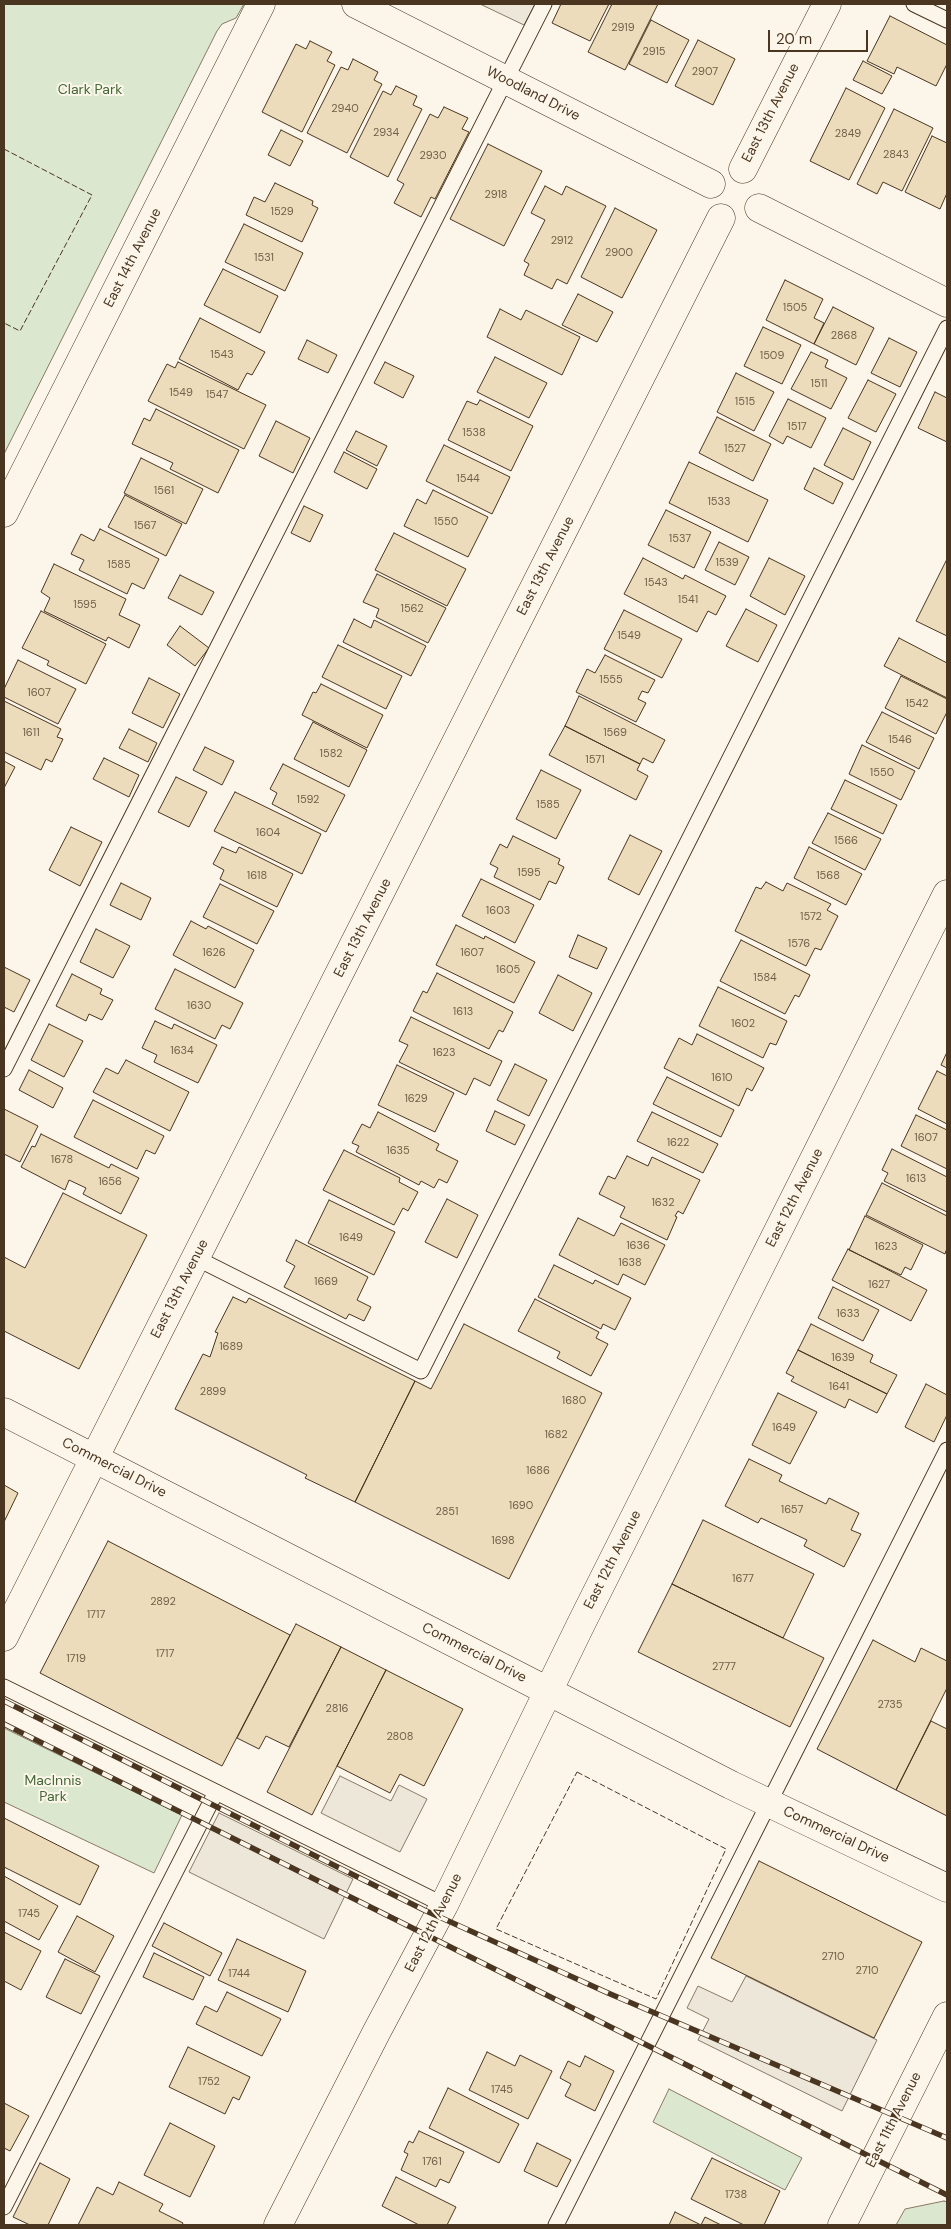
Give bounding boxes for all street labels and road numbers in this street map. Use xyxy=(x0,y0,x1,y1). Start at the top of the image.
street label: East 13th Avenue xyxy=(739,61,803,165)
street label: Woodland Drive xyxy=(483,63,583,125)
street label: East 14th Avenue xyxy=(101,206,165,310)
street label: East 13th Avenue xyxy=(514,514,578,618)
street label: East 13th Avenue xyxy=(331,876,395,980)
street label: East 12th Avenue xyxy=(763,1146,827,1250)
street label: East 13th Avenue xyxy=(148,1237,212,1341)
street label: Commercial Drive xyxy=(59,1434,169,1502)
street label: East 12th Avenue xyxy=(581,1508,645,1612)
street label: Commercial Drive xyxy=(419,1619,529,1687)
street label: Commercial Drive xyxy=(780,1803,892,1867)
street label: East 12th Avenue xyxy=(402,1871,466,1975)
street label: East 11th Avenue xyxy=(863,2069,925,2171)

